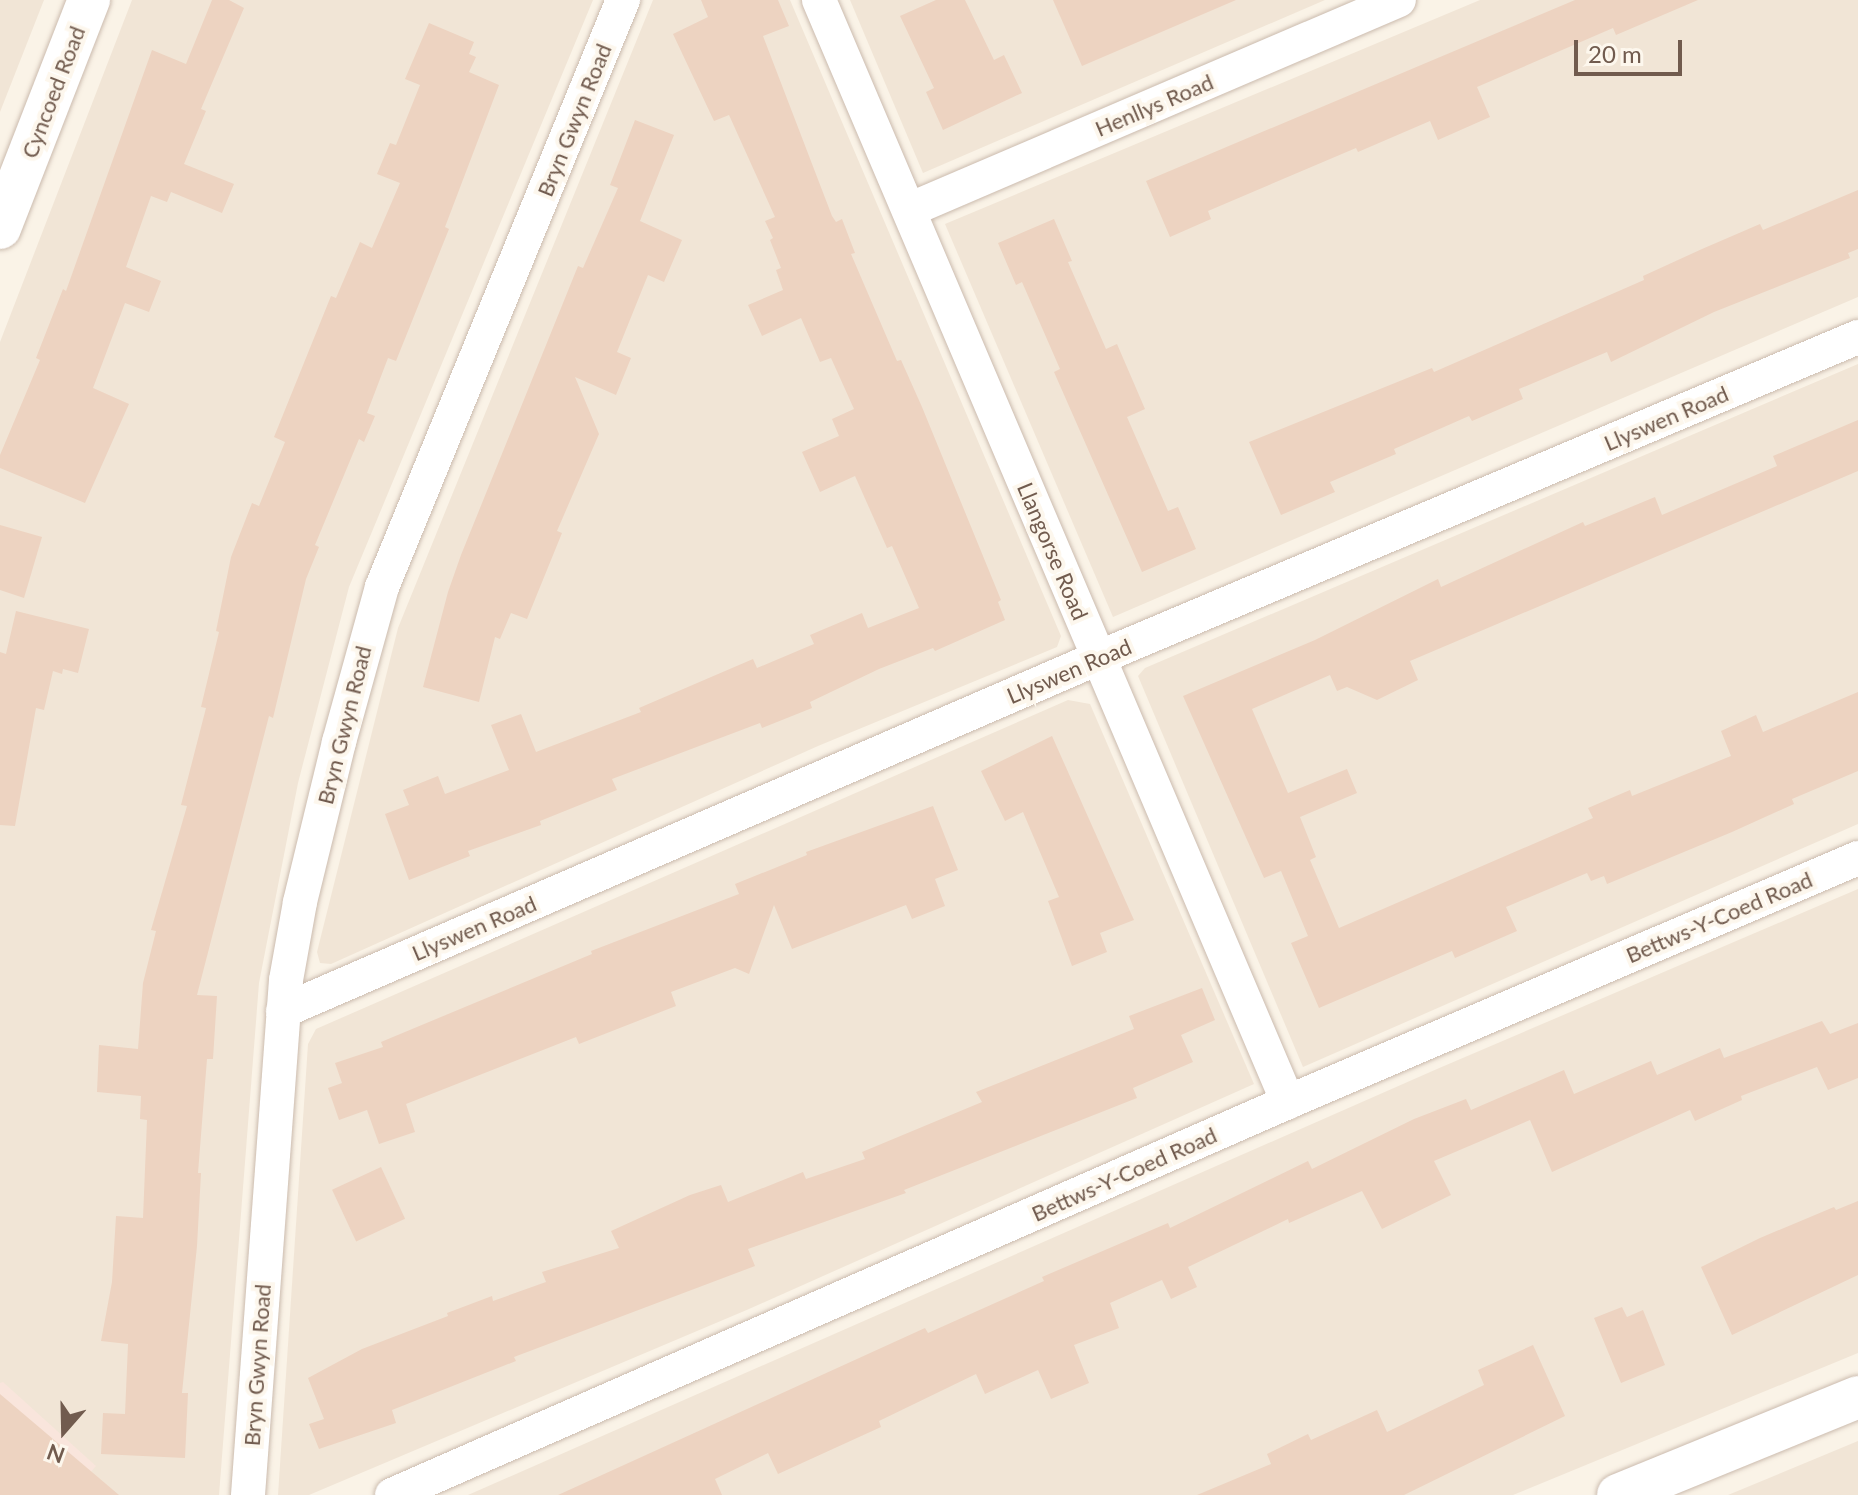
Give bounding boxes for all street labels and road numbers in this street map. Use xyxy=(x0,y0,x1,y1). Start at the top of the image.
street label: Cyncoed Road xyxy=(16,22,90,162)
street label: Bryn Gwyn Road xyxy=(531,40,617,200)
street label: Henllys Road xyxy=(1091,68,1217,142)
street label: Llyswen Road xyxy=(1600,380,1732,456)
street label: Llangorse Road xyxy=(1012,478,1094,624)
street label: Llyswen Road xyxy=(1003,633,1135,709)
street label: Bryn Gwyn Road xyxy=(312,643,376,807)
street label: Bettws-Y-Coed Road xyxy=(1622,866,1816,968)
street label: Llyswen Road xyxy=(408,890,540,966)
street label: Bettws-Y-Coed Road xyxy=(1027,1121,1221,1227)
street label: Bryn Gwyn Road xyxy=(238,1283,276,1447)

